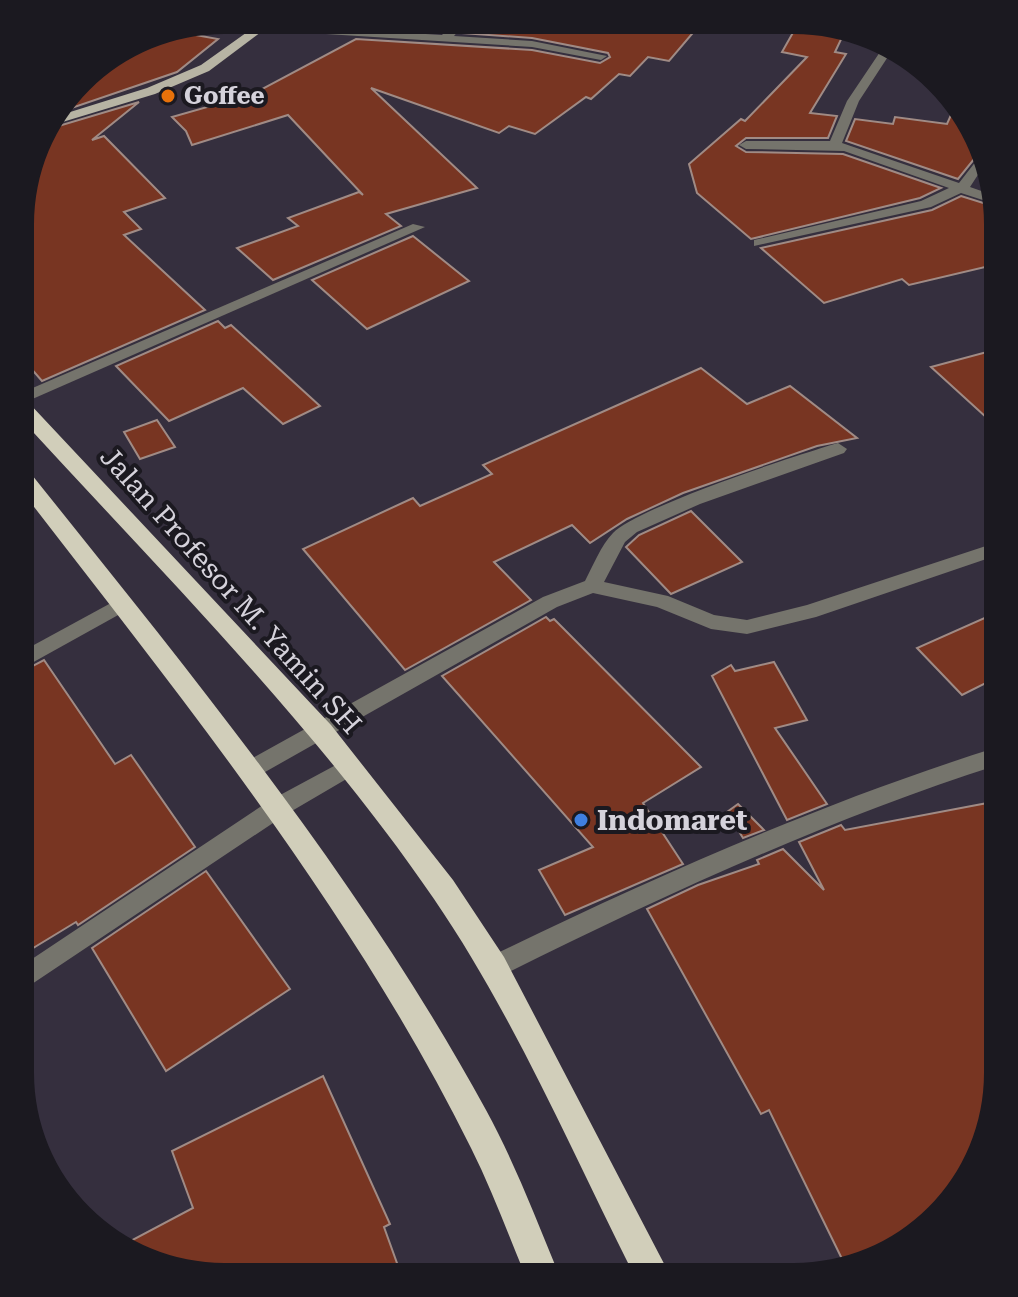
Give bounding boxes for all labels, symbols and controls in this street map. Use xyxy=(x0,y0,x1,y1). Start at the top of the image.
place label: Goffee xyxy=(184,82,265,110)
marker: Goffee xyxy=(159,87,177,105)
street label: Jalan Profesor M. Yamin SH xyxy=(93,440,368,740)
place label: Indomaret xyxy=(597,804,747,837)
marker: Indomaret xyxy=(572,811,590,829)

